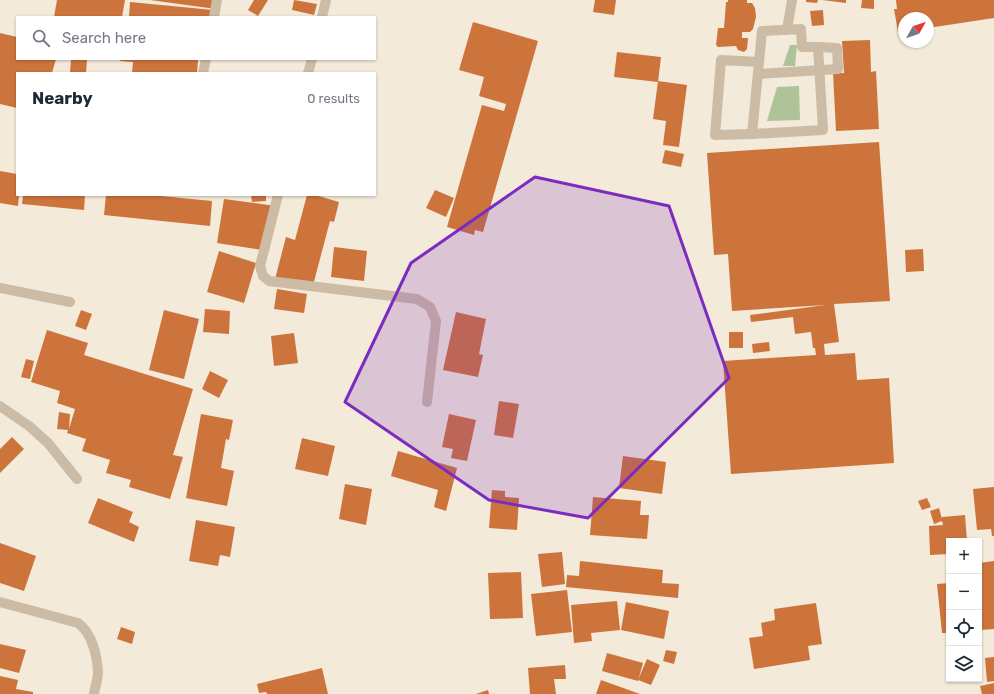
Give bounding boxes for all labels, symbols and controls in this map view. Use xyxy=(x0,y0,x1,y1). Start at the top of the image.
north arrow xyxy=(898,12,934,48)
search box xyxy=(16,16,376,60)
icon: search xyxy=(30,27,52,49)
text: Search here xyxy=(62,29,146,47)
text: Nearby xyxy=(32,88,93,108)
text: 0 results xyxy=(307,91,360,106)
map controls xyxy=(946,538,982,682)
button: + xyxy=(946,538,982,574)
button: − xyxy=(946,574,982,610)
button: locate xyxy=(946,610,982,646)
button: layers xyxy=(946,646,982,682)

